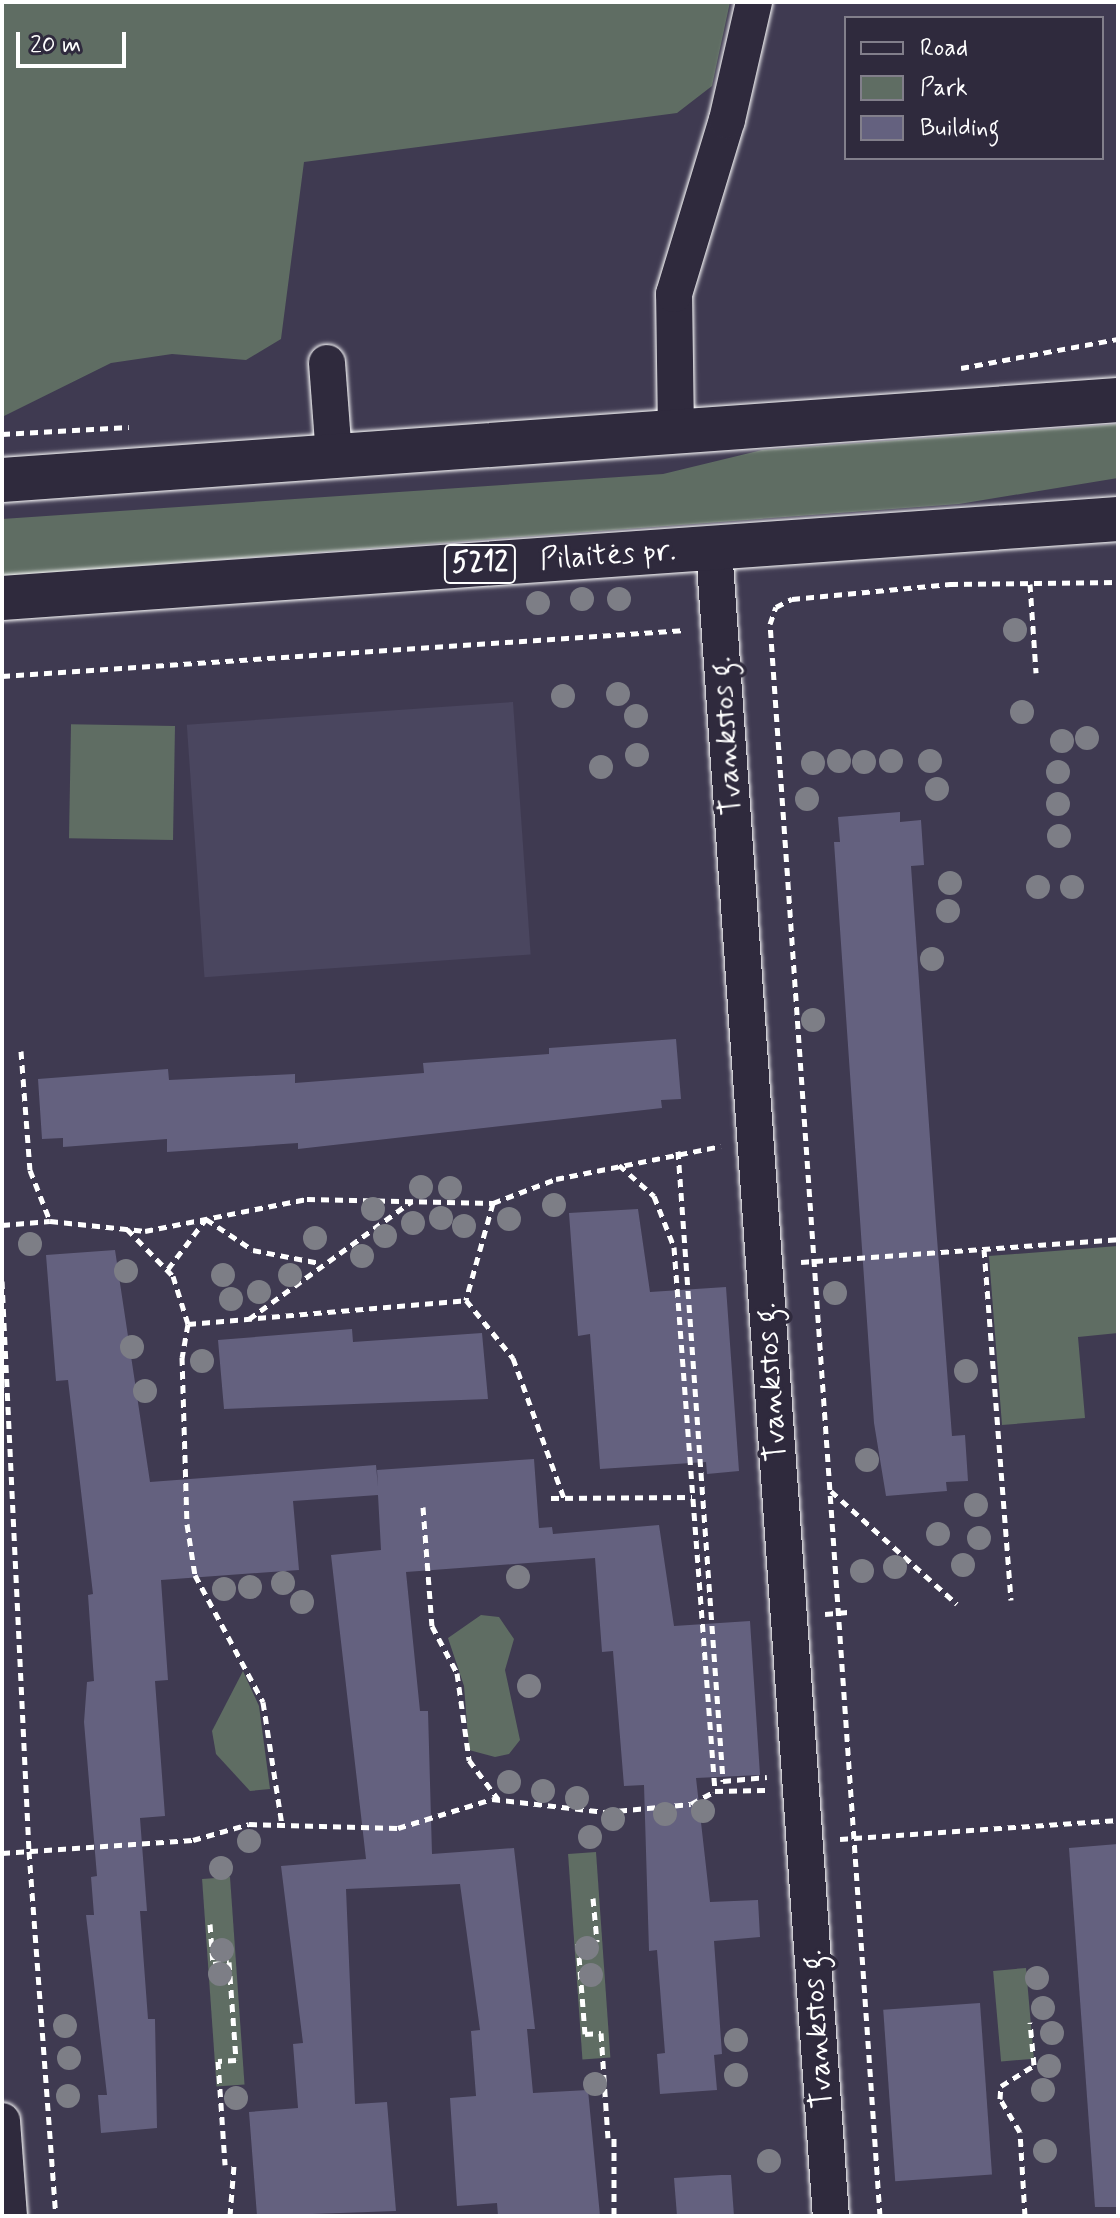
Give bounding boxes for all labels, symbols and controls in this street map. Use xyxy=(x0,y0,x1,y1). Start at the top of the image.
scale bar xyxy=(20,16,130,66)
legend xyxy=(844,16,1104,160)
text: 20 m xyxy=(30,30,81,61)
text: Road xyxy=(920,33,968,64)
text: Park xyxy=(920,73,968,104)
text: Building xyxy=(920,113,1000,144)
street label: Pilaitės pr. xyxy=(540,533,676,579)
road number: 5212 xyxy=(442,540,518,588)
street label: Tvankstos g. xyxy=(704,656,750,816)
street label: Tvankstos g. xyxy=(749,1302,795,1462)
street label: Tvankstos g. xyxy=(795,1949,841,2109)

